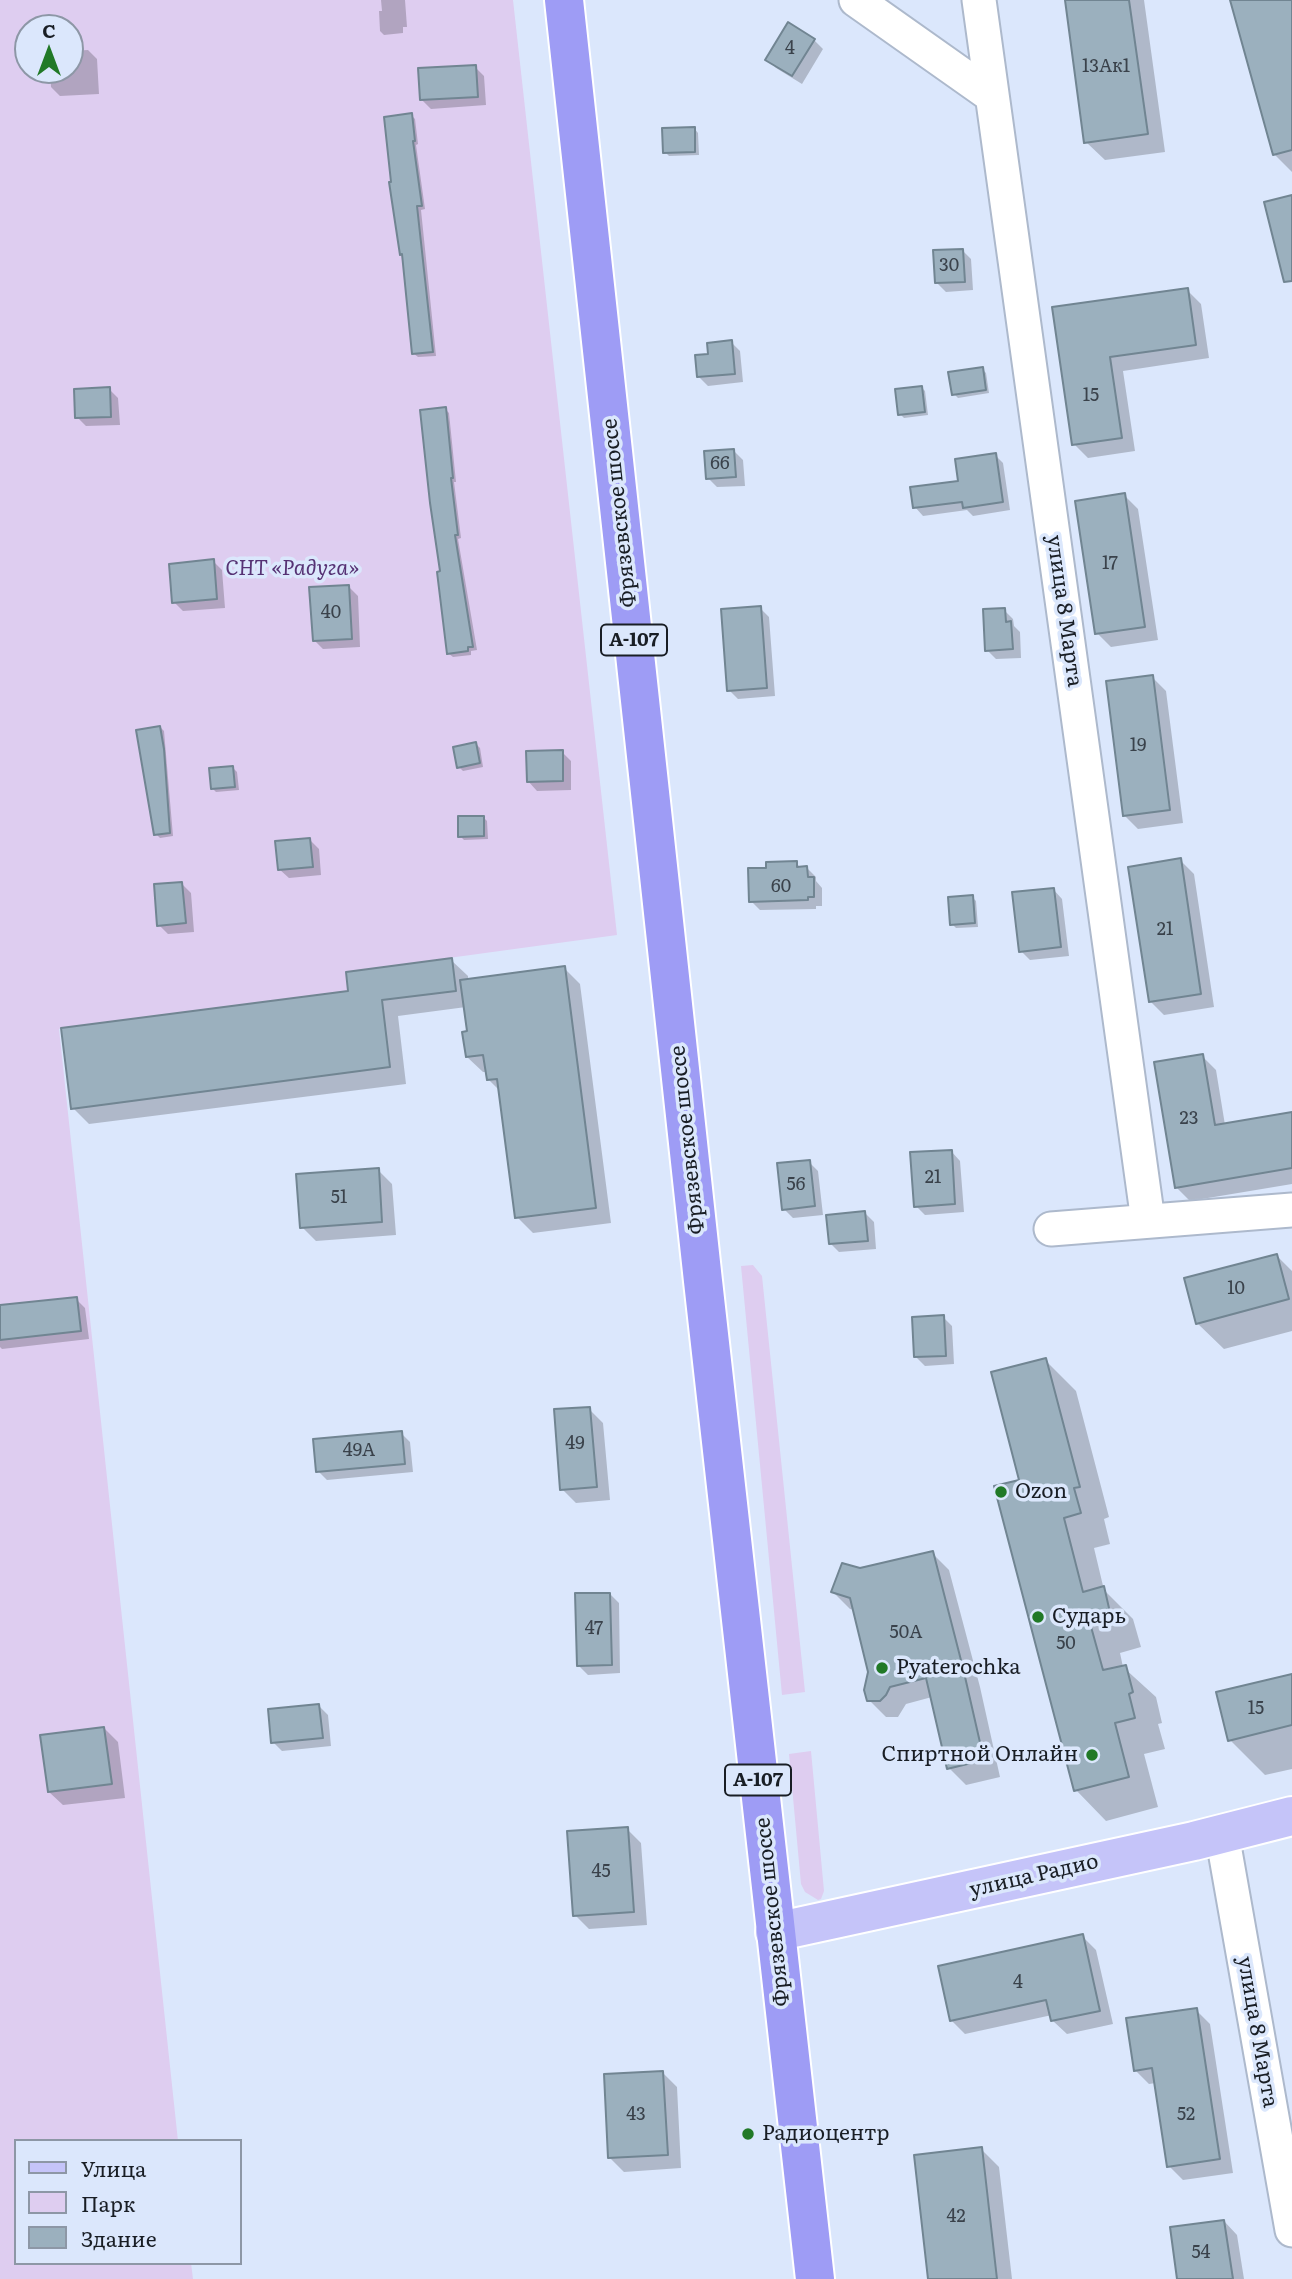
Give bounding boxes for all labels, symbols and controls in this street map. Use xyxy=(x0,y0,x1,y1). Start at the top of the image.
north arrow xyxy=(14,14,84,84)
text: С xyxy=(42,16,56,44)
house number: 4 xyxy=(785,38,795,60)
house number: 13Ак1 xyxy=(1082,56,1130,78)
house number: 30 xyxy=(939,255,959,277)
house number: 15 xyxy=(1083,385,1099,407)
street label: Фрязевское шоссе xyxy=(598,417,642,609)
house number: 66 xyxy=(710,453,730,475)
street label: улица 8 Марта xyxy=(1041,533,1087,689)
house number: 17 xyxy=(1102,553,1118,575)
park label: СНТ «Радуга» xyxy=(225,556,359,582)
house number: 40 xyxy=(321,602,341,624)
road number: А-107 xyxy=(601,624,667,656)
house number: 19 xyxy=(1130,735,1146,757)
house number: 60 xyxy=(771,876,791,898)
house number: 21 xyxy=(1157,919,1173,941)
street label: Фрязевское шоссе xyxy=(666,1044,710,1236)
house number: 23 xyxy=(1180,1108,1198,1130)
house number: 21 xyxy=(925,1167,941,1189)
house number: 56 xyxy=(787,1174,805,1196)
house number: 51 xyxy=(331,1187,347,1209)
house number: 10 xyxy=(1227,1278,1245,1300)
house number: 49 xyxy=(565,1433,585,1455)
house number: 49А xyxy=(343,1440,375,1462)
place label: Ozon xyxy=(1015,1479,1067,1505)
marker: Ozon xyxy=(993,1484,1009,1500)
place label: Сударь xyxy=(1052,1604,1126,1630)
marker: Сударь xyxy=(1030,1609,1046,1625)
house number: 47 xyxy=(585,1618,603,1640)
house number: 50А xyxy=(890,1622,922,1644)
house number: 50 xyxy=(1056,1633,1076,1655)
place label: Pyaterochka xyxy=(896,1655,1021,1681)
marker: Pyaterochka xyxy=(874,1660,890,1676)
house number: 15 xyxy=(1248,1698,1264,1720)
place label: Спиртной Онлайн xyxy=(882,1742,1078,1768)
marker: Спиртной Онлайн xyxy=(1084,1747,1100,1763)
road number: А-107 xyxy=(725,1764,791,1796)
street label: Фрязевское шоссе xyxy=(751,1816,795,2008)
street label: улица Радио xyxy=(967,1849,1101,1903)
house number: 45 xyxy=(591,1861,611,1883)
street label: улица 8 Марта xyxy=(1231,1954,1283,2110)
house number: 4 xyxy=(1013,1972,1023,1994)
house number: 43 xyxy=(626,2104,646,2126)
house number: 52 xyxy=(1177,2104,1195,2126)
place label: Радиоцентр xyxy=(762,2121,889,2147)
marker: Радиоцентр xyxy=(740,2126,756,2142)
legend xyxy=(14,2139,242,2265)
text: Улица xyxy=(81,2152,146,2183)
text: Парк xyxy=(81,2187,135,2218)
house number: 42 xyxy=(946,2206,966,2228)
text: Здание xyxy=(81,2222,157,2253)
house number: 54 xyxy=(1191,2242,1211,2264)

